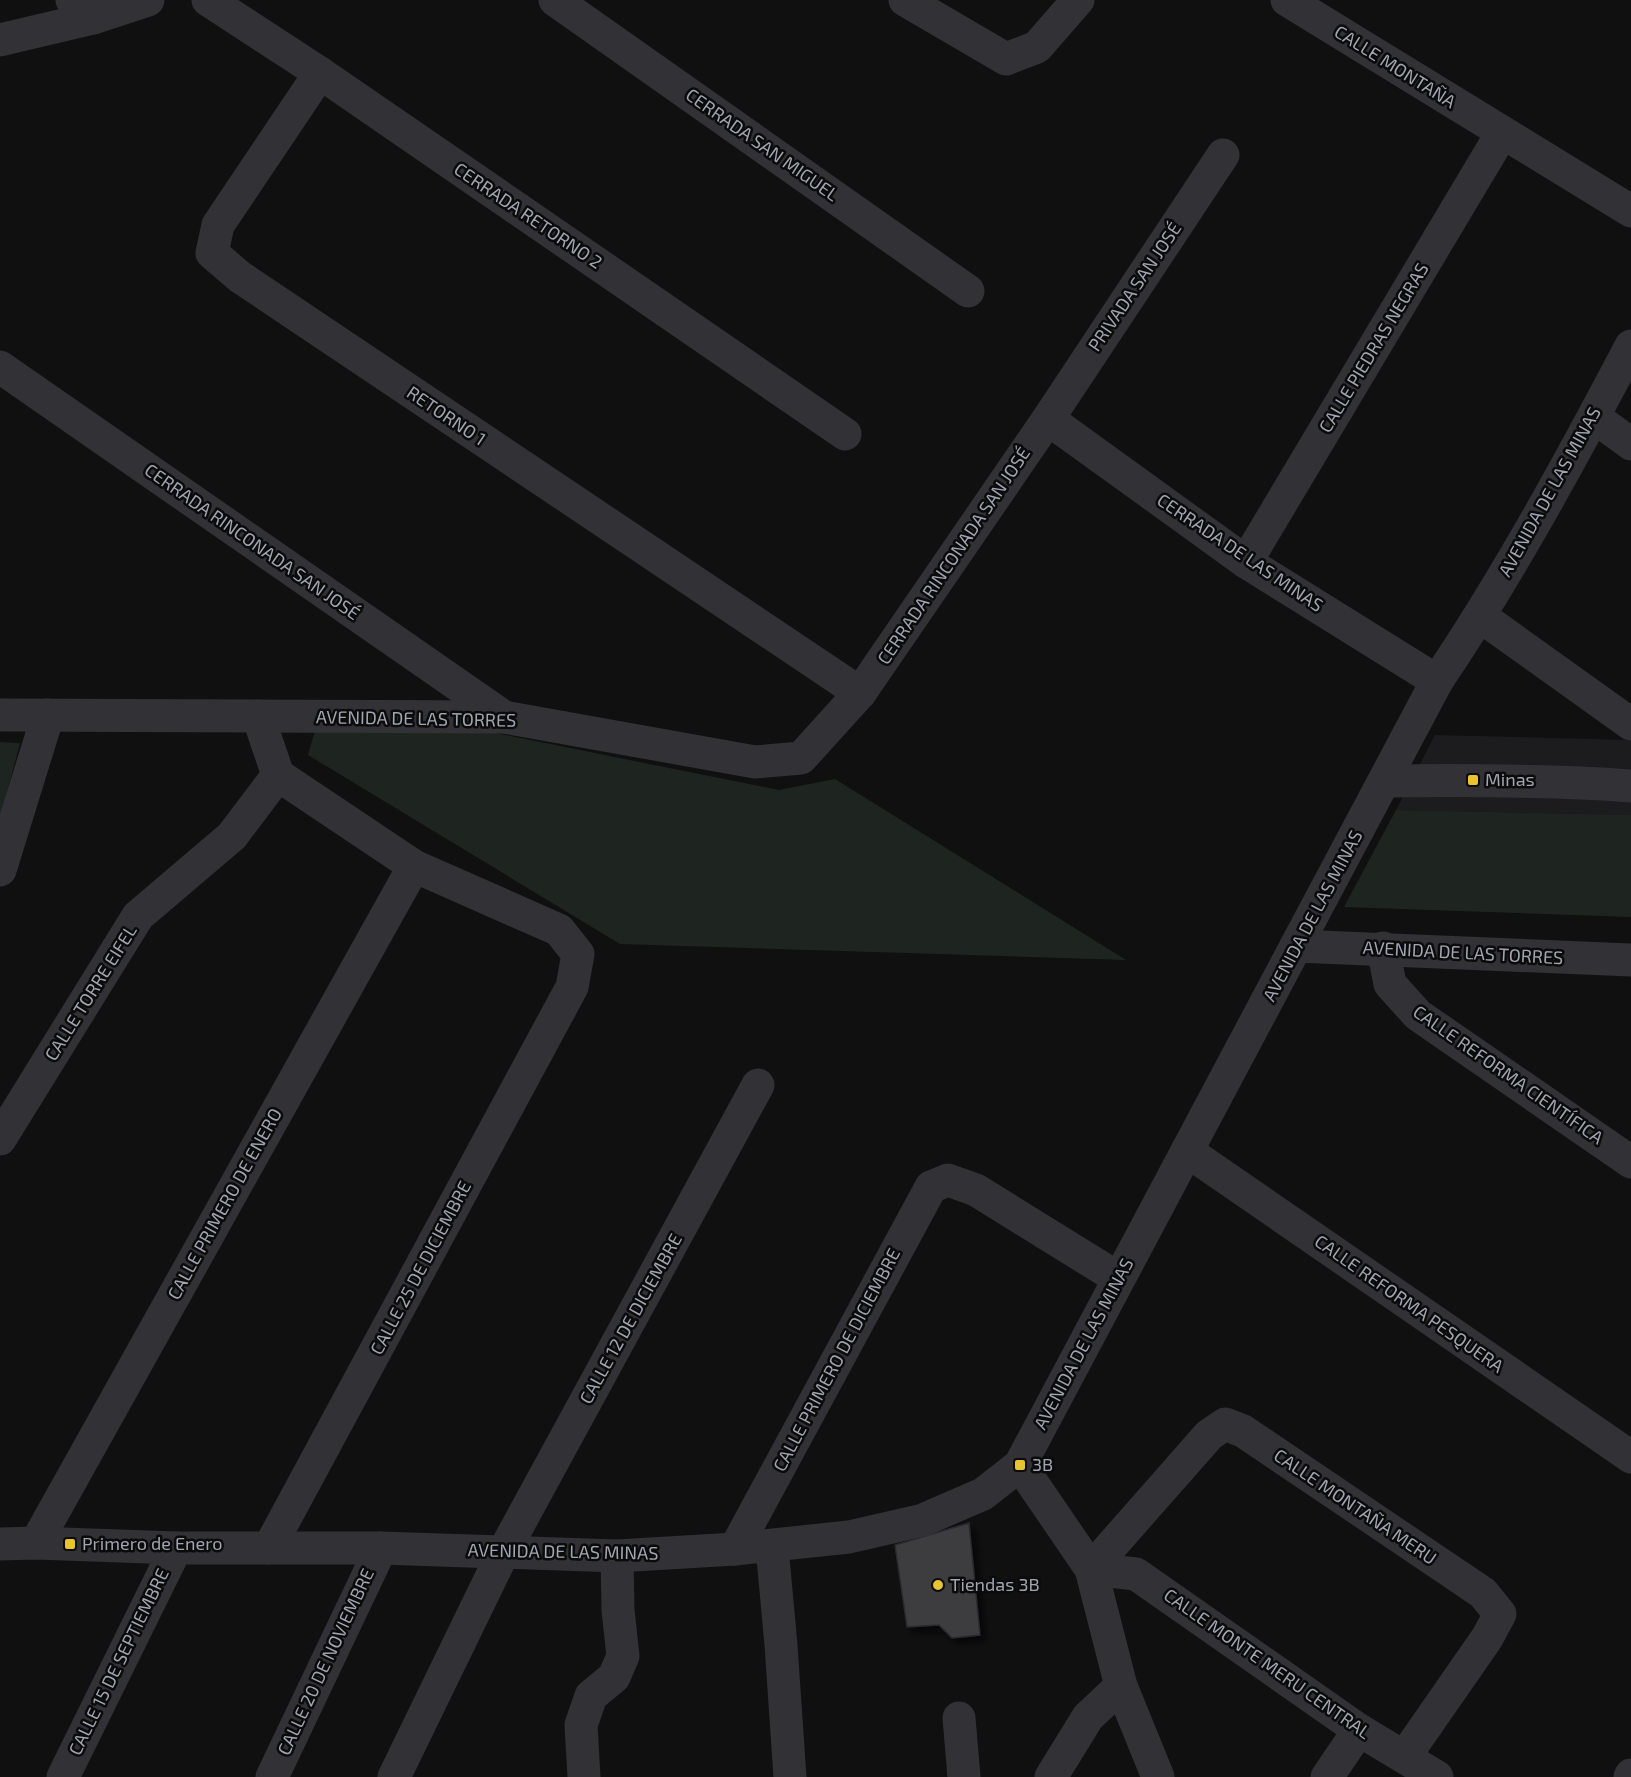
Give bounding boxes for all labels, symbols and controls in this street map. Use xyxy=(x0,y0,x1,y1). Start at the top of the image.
street label: CALLE MONTAÑA xyxy=(1331,20,1461,113)
street label: CERRADA SAN MIGUEL xyxy=(682,83,843,205)
street label: CERRADA RETORNO 2 xyxy=(450,157,607,273)
street label: PRIVADA SAN JOSÉ xyxy=(1083,218,1185,355)
street label: CALLE PIEDRAS NEGRAS xyxy=(1314,259,1433,436)
street label: RETORNO 1 xyxy=(403,381,490,450)
street label: AVENIDA DE LAS MINAS xyxy=(1493,403,1605,580)
street label: CERRADA RINCONADA SAN JOSÉ xyxy=(872,443,1034,668)
street label: CERRADA RINCONADA SAN JOSÉ xyxy=(141,458,364,624)
street label: CERRADA DE LAS MINAS xyxy=(1153,488,1328,616)
street label: AVENIDA DE LAS TORRES xyxy=(316,705,516,731)
place label: Minas xyxy=(1485,768,1535,790)
marker: Minas xyxy=(1466,773,1480,787)
street label: AVENIDA DE LAS MINAS xyxy=(1258,826,1367,1005)
street label: CALLE TORRE EIFEL xyxy=(39,920,141,1064)
street label: AVENIDA DE LAS TORRES xyxy=(1362,936,1564,968)
street label: CALLE REFORMA CIENTÍFICA xyxy=(1409,1000,1609,1149)
street label: CALLE PRIMERO DE ENERO xyxy=(162,1104,286,1303)
street label: CALLE 25 DE DICIEMBRE xyxy=(365,1177,475,1358)
street label: CALLE REFORMA PESQUERA xyxy=(1311,1229,1509,1377)
street label: CALLE 12 DE DICIEMBRE xyxy=(574,1230,686,1407)
street label: CALLE PRIMERO DE DICIEMBRE xyxy=(768,1244,904,1475)
street label: AVENIDA DE LAS MINAS xyxy=(1029,1254,1138,1433)
street label: CALLE MONTAÑA MERU xyxy=(1270,1443,1441,1569)
place label: 3B xyxy=(1032,1453,1053,1475)
marker: 3B xyxy=(1013,1458,1027,1472)
place label: Primero de Enero xyxy=(82,1532,222,1554)
marker: Primero de Enero xyxy=(63,1537,77,1551)
street label: AVENIDA DE LAS MINAS xyxy=(467,1538,659,1564)
street label: CALLE 15 DE SEPTIEMBRE xyxy=(63,1565,173,1759)
street label: CALLE 20 DE NOVIEMBRE xyxy=(272,1565,378,1758)
place label: Tiendas 3B xyxy=(950,1573,1040,1595)
marker: Tiendas 3B xyxy=(931,1578,945,1592)
street label: CALLE MONTE MERU CENTRAL xyxy=(1160,1583,1375,1743)

